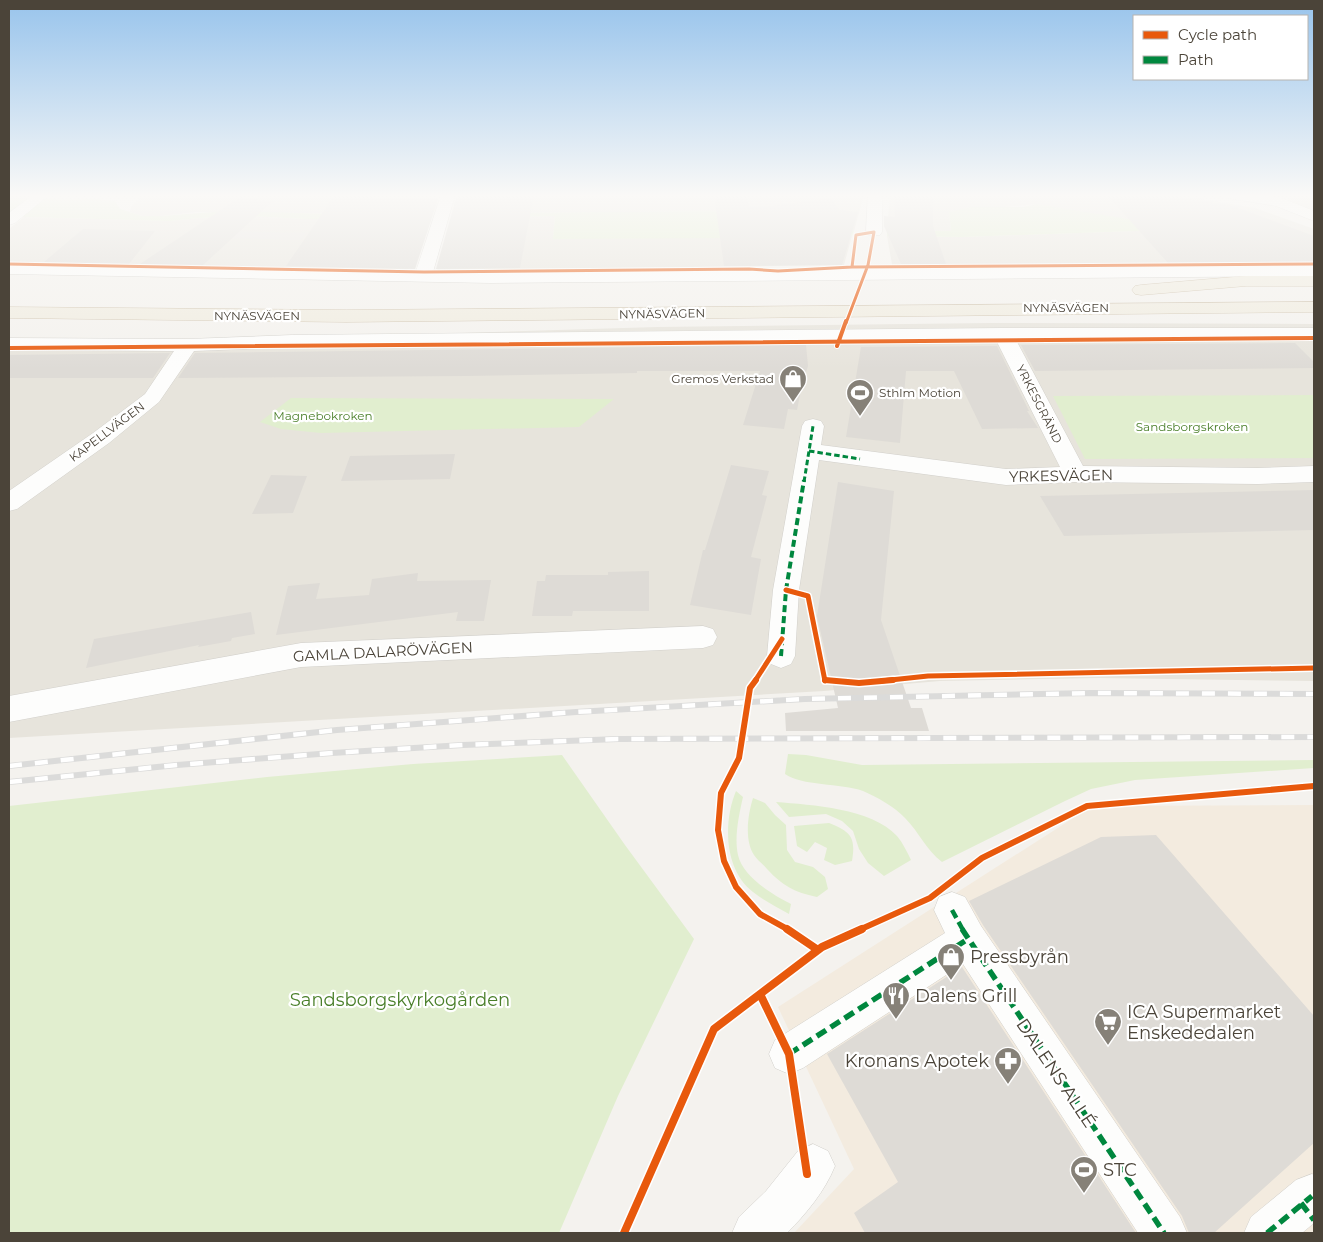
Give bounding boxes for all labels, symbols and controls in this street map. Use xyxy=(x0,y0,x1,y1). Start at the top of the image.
legend xyxy=(1133,15,1308,80)
text: Cycle path xyxy=(1178,25,1257,44)
text: Path xyxy=(1178,50,1214,69)
street label: NYNÄSVÄGEN xyxy=(1023,300,1109,315)
street label: NYNÄSVÄGEN xyxy=(619,305,705,322)
street label: NYNÄSVÄGEN xyxy=(214,308,300,323)
street label: YRKESGRÄND xyxy=(1013,362,1066,446)
shop icon: Gremos Verkstad xyxy=(778,364,808,403)
place label: Gremos Verkstad xyxy=(671,371,774,386)
sports icon: Sthlm Motion xyxy=(845,378,875,417)
place label: Sthlm Motion xyxy=(879,385,961,400)
street label: KAPELLVÄGEN xyxy=(66,398,147,465)
park label: Magnebokroken xyxy=(273,408,373,423)
park label: Sandsborgskroken xyxy=(1136,419,1248,434)
street label: YRKESVÄGEN xyxy=(1009,465,1113,486)
street label: GAMLA DALARÖVÄGEN xyxy=(292,637,473,666)
shop icon: Pressbyrån xyxy=(936,942,966,981)
place label: Pressbyrån xyxy=(970,946,1069,968)
restaurant icon: Dalens Grill xyxy=(881,981,911,1020)
place label: Dalens Grill xyxy=(915,985,1017,1007)
park label: Sandsborgskyrkogården xyxy=(290,989,510,1011)
place label: ICA Supermarket Enskededalen xyxy=(1127,1001,1281,1044)
supermarket icon: ICA Supermarket Enskededalen xyxy=(1093,1007,1123,1046)
street label: DALENS ALLÉ xyxy=(1011,1014,1101,1132)
pharmacy icon: Kronans Apotek xyxy=(993,1046,1023,1085)
place label: Kronans Apotek xyxy=(845,1050,989,1072)
sports icon: STC xyxy=(1069,1155,1099,1194)
place label: STC xyxy=(1103,1159,1137,1181)

